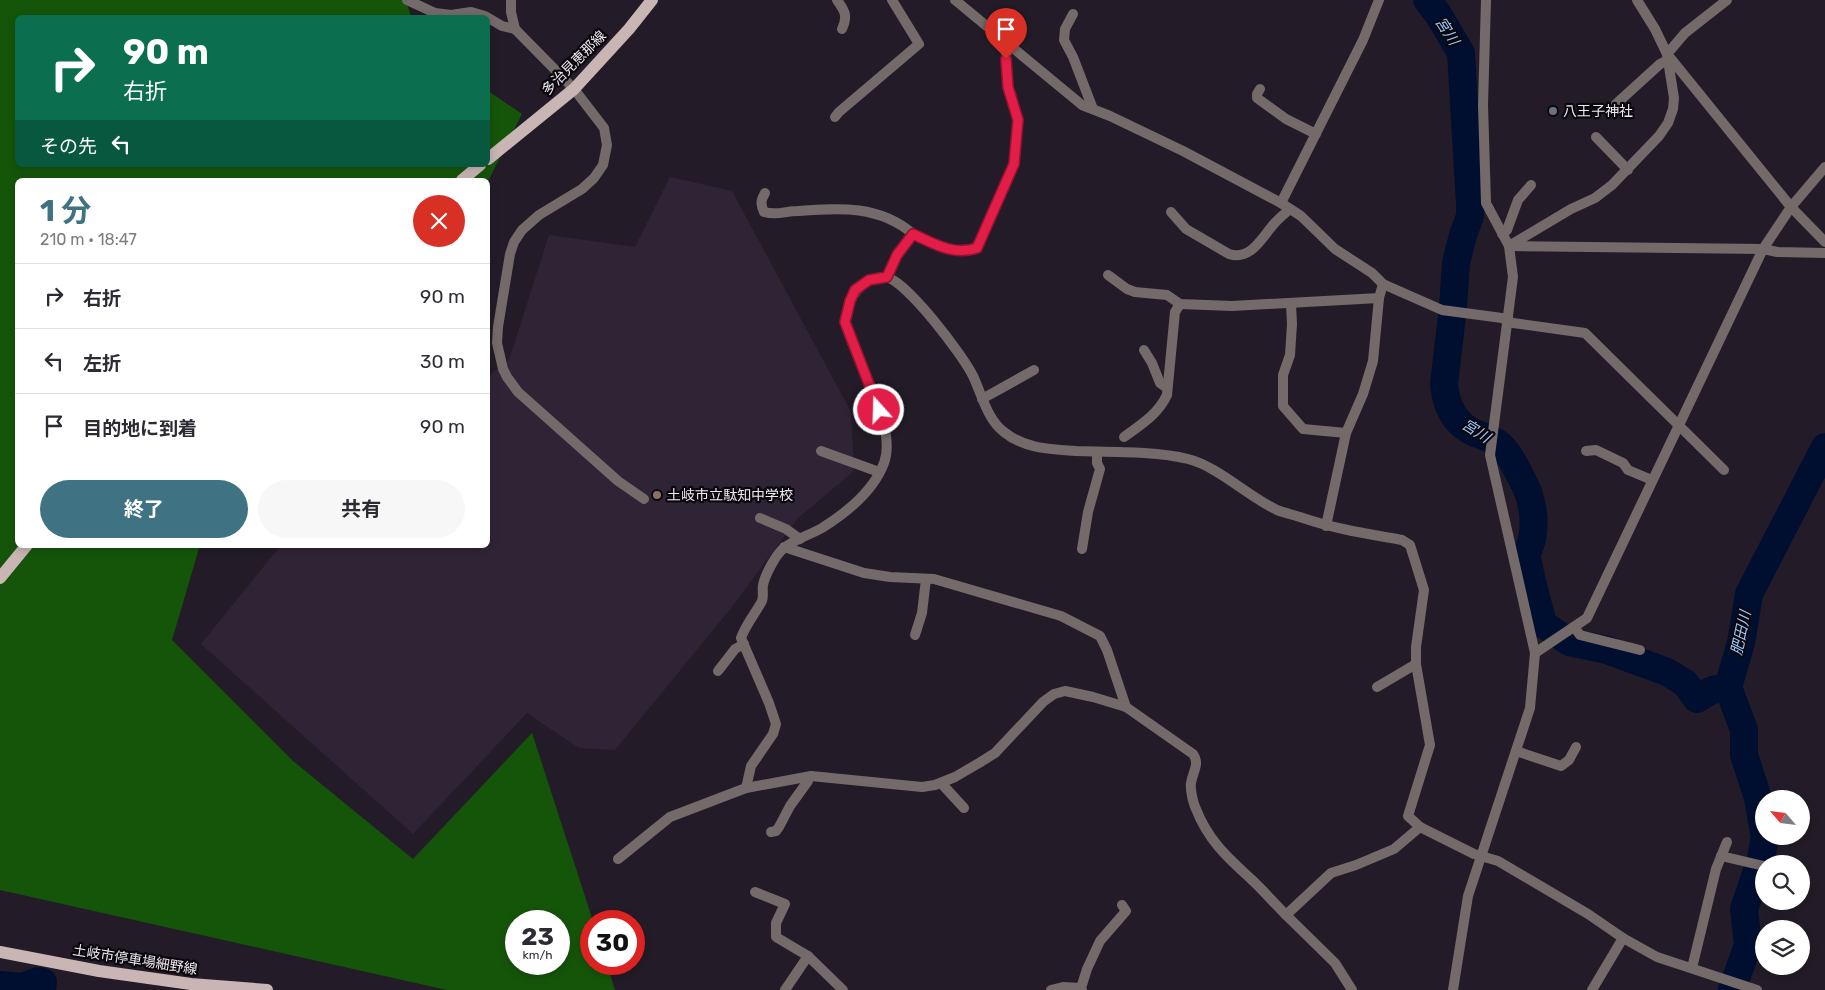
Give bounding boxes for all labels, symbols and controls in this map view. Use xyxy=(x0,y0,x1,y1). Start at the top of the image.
pin xyxy=(985,8,1027,59)
water label: 宮川 xyxy=(1431,14,1464,50)
icon: arrive xyxy=(992,15,1020,43)
street label: 多治見恵那線 xyxy=(538,27,610,99)
text: 90 m xyxy=(123,31,209,73)
icon: right xyxy=(40,35,105,100)
text: 右折 xyxy=(123,78,167,105)
place label: 八王子神社 xyxy=(1563,103,1633,120)
marker: 八王子神社 xyxy=(1547,105,1559,117)
icon: left xyxy=(107,130,135,158)
text: その先 xyxy=(40,135,97,158)
text: 1 分 xyxy=(40,193,91,229)
button: close xyxy=(413,195,465,247)
text: 210 m · 18:47 xyxy=(40,230,137,249)
icon: right xyxy=(40,282,68,310)
text: 90 m xyxy=(420,285,465,308)
text: 右折 xyxy=(83,287,121,310)
icon: left xyxy=(40,347,68,375)
text: 30 m xyxy=(420,350,465,373)
text: 左折 xyxy=(83,352,121,375)
position arrow xyxy=(852,383,904,435)
icon: arrive xyxy=(40,412,68,440)
text: 90 m xyxy=(420,415,465,438)
water label: 宮川 xyxy=(1459,415,1495,448)
text: 目的地に到着 xyxy=(83,417,197,440)
button: 終了 xyxy=(40,480,248,538)
button: 共有 xyxy=(258,480,465,538)
place label: 土岐市立駄知中学校 xyxy=(667,487,793,504)
marker: 土岐市立駄知中学校 xyxy=(651,489,663,501)
water label: 肥田川 xyxy=(1728,607,1755,657)
north arrow xyxy=(1755,790,1810,845)
map controls xyxy=(1755,790,1810,975)
button: search xyxy=(1755,855,1810,910)
speed limit sign: 30 xyxy=(580,910,645,975)
button: layers xyxy=(1755,920,1810,975)
text: 23 xyxy=(521,922,554,951)
street label: 土岐市停車場細野線 xyxy=(71,942,199,978)
text: km/h xyxy=(523,948,552,962)

